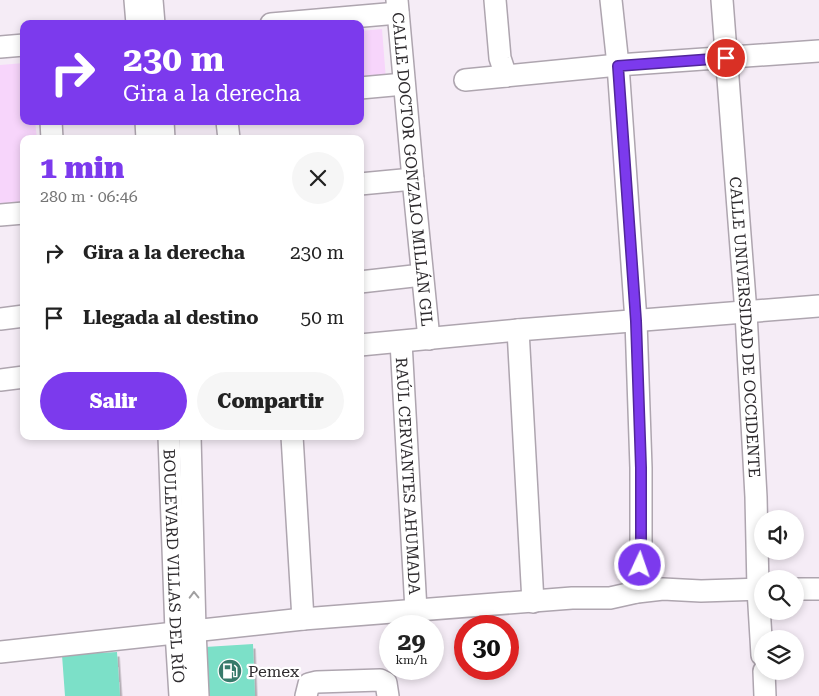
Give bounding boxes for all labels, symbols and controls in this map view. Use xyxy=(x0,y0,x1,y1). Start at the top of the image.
street label: CALLE DOCTOR GONZALO MILLÁN GIL xyxy=(389,11,437,327)
pin xyxy=(705,37,747,79)
text: 230 m xyxy=(123,39,224,80)
icon: right xyxy=(40,40,105,105)
icon: arrive xyxy=(712,44,740,72)
text: Gira a la derecha xyxy=(123,81,301,106)
text: 1 min xyxy=(40,150,124,185)
button: close xyxy=(292,152,344,204)
street label: CALLE UNIVERSIDAD DE OCCIDENTE xyxy=(726,176,764,478)
text: 280 m · 06:46 xyxy=(40,187,138,206)
icon: right xyxy=(40,239,68,267)
text: Gira a la derecha xyxy=(83,241,245,264)
text: 230 m xyxy=(290,241,344,264)
icon: arrive xyxy=(40,304,68,332)
text: Llegada al destino xyxy=(83,306,259,329)
text: 50 m xyxy=(301,306,344,329)
street label: RAÚL CERVANTES AHUMADA xyxy=(392,357,425,596)
button: Salir xyxy=(40,372,187,430)
button: Compartir xyxy=(197,372,344,430)
street label: BOULEVARD VILLAS DEL RÍO xyxy=(160,448,189,684)
map controls xyxy=(754,510,804,680)
button: sound xyxy=(754,510,804,560)
position arrow xyxy=(613,538,665,590)
button: search xyxy=(754,570,804,620)
one-way arrow xyxy=(189,591,200,599)
speed limit sign: 30 xyxy=(454,615,519,680)
text: 29 xyxy=(397,627,426,656)
button: layers xyxy=(754,630,804,680)
text: km/h xyxy=(395,653,428,667)
fuel station icon: Pemex xyxy=(217,658,243,684)
place label: Pemex xyxy=(248,662,300,681)

